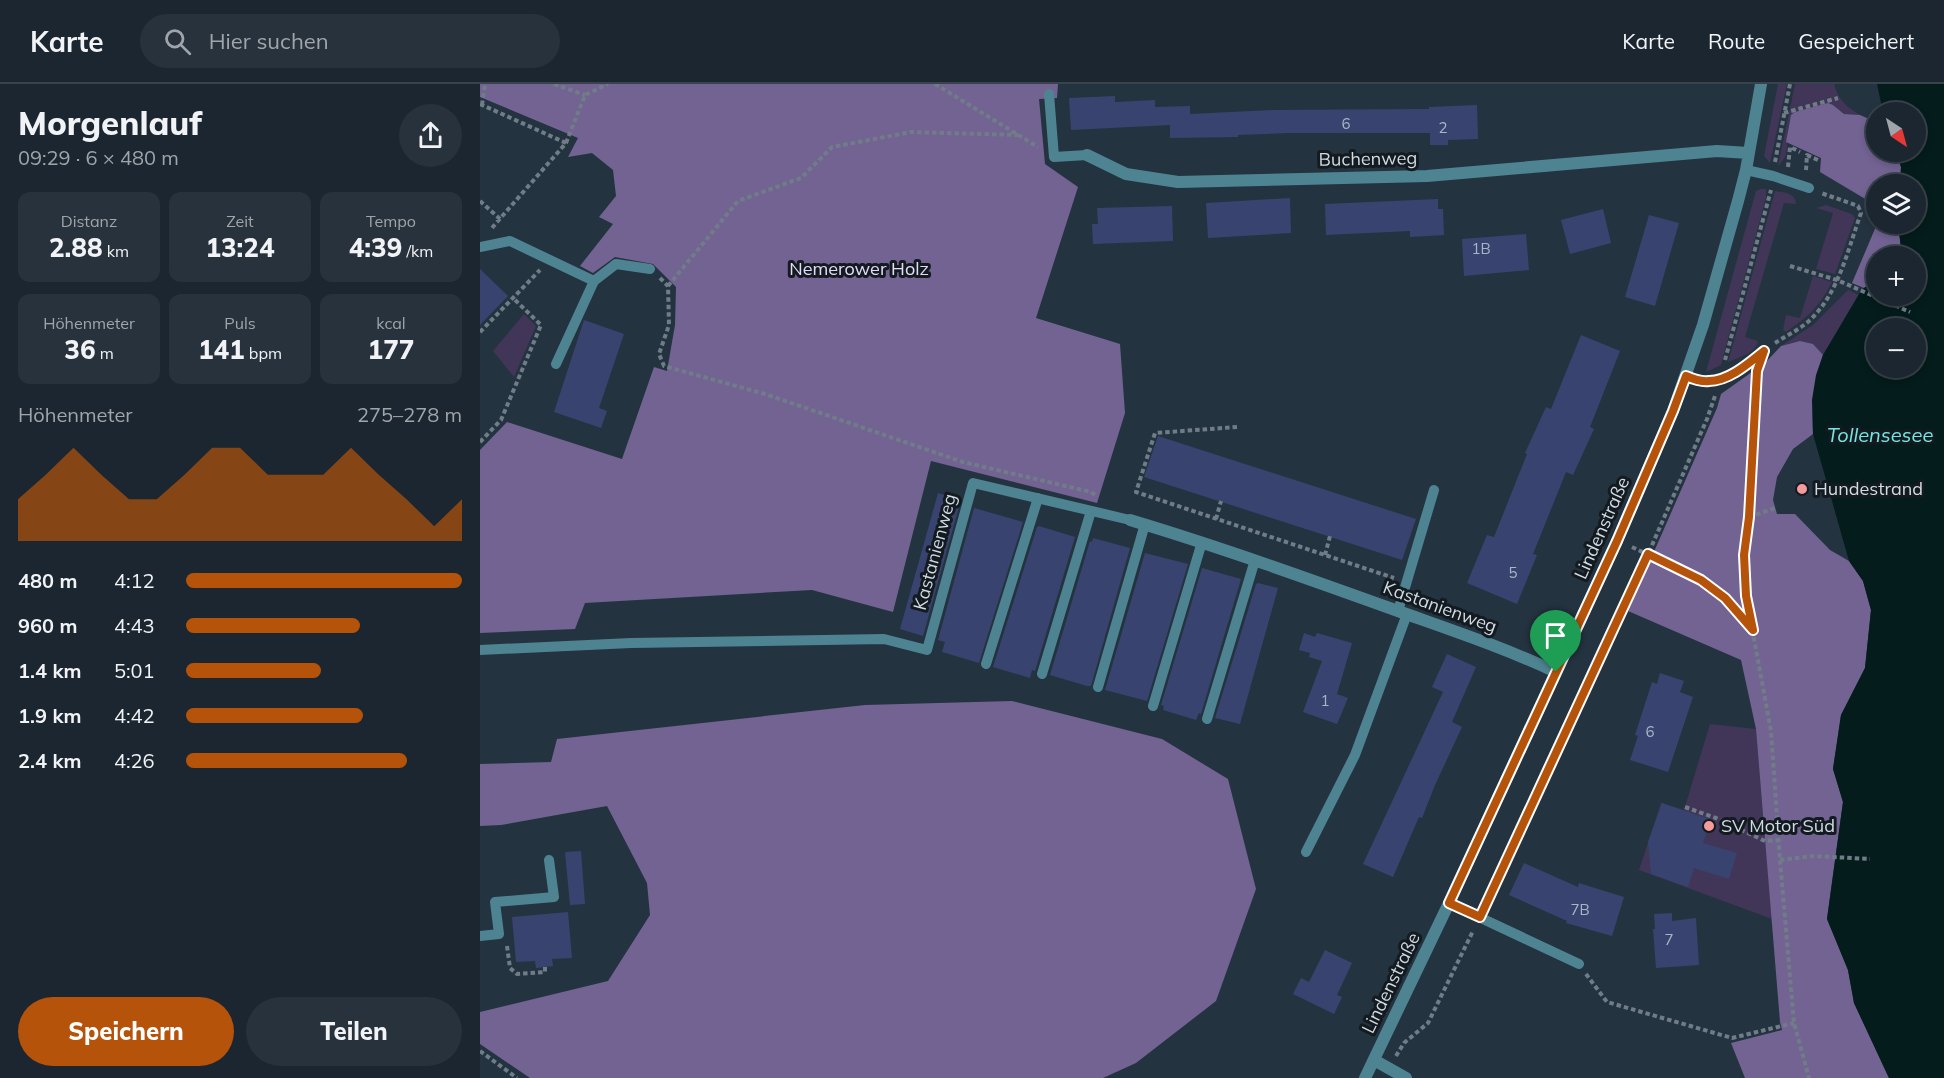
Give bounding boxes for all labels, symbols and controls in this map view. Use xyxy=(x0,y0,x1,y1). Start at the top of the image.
search box xyxy=(140,14,560,68)
text: Karte xyxy=(30,24,104,59)
icon: search xyxy=(161,25,194,58)
text: Hier suchen xyxy=(209,27,329,55)
text: Karte xyxy=(1622,28,1675,54)
text: Route xyxy=(1708,28,1765,54)
text: Gespeichert xyxy=(1798,28,1914,54)
text: Morgenlauf xyxy=(18,102,202,143)
north arrow xyxy=(1866,102,1926,162)
map controls xyxy=(1866,102,1926,378)
button: share xyxy=(399,104,462,167)
house number: 6 xyxy=(1341,114,1351,133)
house number: 2 xyxy=(1438,118,1448,137)
text: 09:29 · 6 × 480 m xyxy=(18,145,179,170)
street label: Buchenweg xyxy=(1319,146,1417,171)
button: layers xyxy=(1866,174,1926,234)
text: Distanz xyxy=(61,211,117,231)
text: Zeit xyxy=(226,211,254,231)
text: Tempo xyxy=(366,211,416,231)
text: 2.88 xyxy=(49,231,103,264)
text: 13:24 xyxy=(205,231,275,264)
text: 4:39 xyxy=(349,231,402,264)
house number: 1B xyxy=(1471,239,1491,258)
text: km xyxy=(103,241,129,261)
text: /km xyxy=(402,241,433,261)
button: + xyxy=(1866,246,1926,306)
park label: Nemerower Holz xyxy=(789,257,929,280)
text: Höhenmeter xyxy=(43,313,135,333)
text: Puls xyxy=(224,313,256,333)
text: kcal xyxy=(376,313,406,333)
button: − xyxy=(1866,318,1926,378)
text: 36 xyxy=(64,333,95,366)
text: 141 xyxy=(198,333,245,366)
text: 177 xyxy=(368,333,414,366)
text: m xyxy=(95,343,114,363)
text: bpm xyxy=(245,343,282,363)
text: Höhenmeter xyxy=(18,402,133,427)
text: 275–278 m xyxy=(357,402,462,427)
water label: Tollensesee xyxy=(1827,422,1933,447)
street label: Lindenstraße xyxy=(1569,473,1634,582)
place label: Hundestrand xyxy=(1814,477,1923,500)
marker: Hundestrand xyxy=(1795,482,1809,496)
street label: Kastanienweg xyxy=(908,491,961,613)
house number: 5 xyxy=(1508,563,1518,582)
text: 480 m xyxy=(18,568,77,593)
text: 4:12 xyxy=(114,568,155,593)
street label: Kastanienweg xyxy=(1380,575,1500,638)
pin xyxy=(1530,610,1581,672)
text: 960 m xyxy=(18,613,77,638)
text: 4:43 xyxy=(114,613,155,638)
icon: arrive xyxy=(1539,619,1572,652)
text: 1.4 km xyxy=(18,658,81,683)
text: 5:01 xyxy=(114,658,155,683)
house number: 1 xyxy=(1320,691,1330,710)
text: 1.9 km xyxy=(18,703,81,728)
text: 4:42 xyxy=(114,703,155,728)
house number: 6 xyxy=(1645,722,1655,741)
text: 2.4 km xyxy=(18,748,81,773)
text: 4:26 xyxy=(114,748,155,773)
place label: SV Motor Süd xyxy=(1721,814,1835,837)
marker: SV Motor Süd xyxy=(1702,819,1716,833)
house number: 7B xyxy=(1570,900,1590,919)
street label: Lindenstraße xyxy=(1356,929,1425,1037)
house number: 7 xyxy=(1664,930,1674,949)
button: Speichern xyxy=(18,997,234,1066)
button: Teilen xyxy=(246,997,462,1066)

